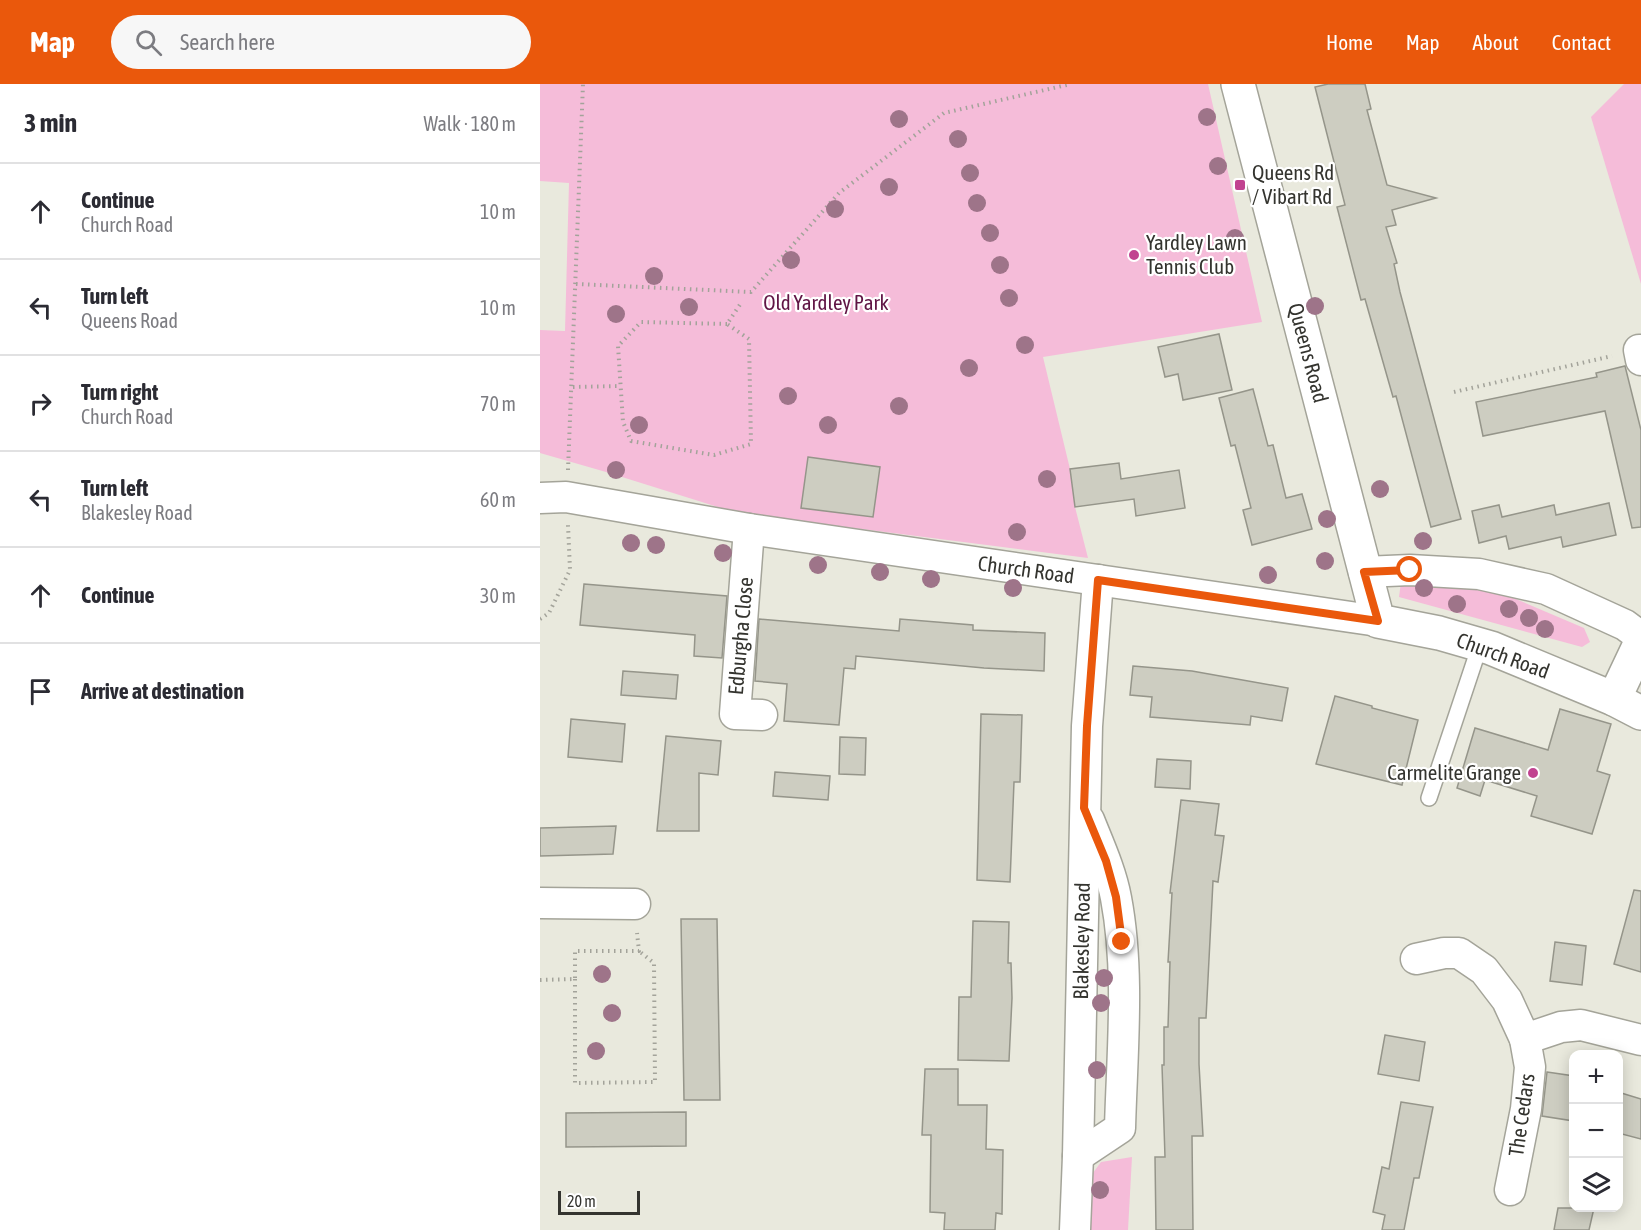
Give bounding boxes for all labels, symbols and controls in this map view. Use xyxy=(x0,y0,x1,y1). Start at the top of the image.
search box xyxy=(111,15,531,69)
text: Map xyxy=(30,26,75,58)
icon: search xyxy=(132,26,165,59)
text: Search here xyxy=(180,29,275,55)
text: Home xyxy=(1326,30,1373,54)
text: Map xyxy=(1406,30,1440,54)
text: About xyxy=(1473,30,1519,54)
text: Contact xyxy=(1552,30,1611,54)
text: 3 min xyxy=(24,108,77,138)
text: Walk · 180 m xyxy=(424,112,516,135)
place label: Queens Rd / Vibart Rd xyxy=(1252,160,1334,208)
marker: Queens Rd / Vibart Rd xyxy=(1233,178,1247,192)
text: Continue xyxy=(81,187,155,213)
icon: ahead xyxy=(24,195,57,228)
text: 10 m xyxy=(480,200,516,223)
text: Church Road xyxy=(81,213,173,236)
place label: Yardley Lawn Tennis Club xyxy=(1146,230,1247,278)
marker: Yardley Lawn Tennis Club xyxy=(1127,248,1141,262)
text: Turn left xyxy=(81,283,148,309)
park label: Old Yardley Park xyxy=(763,290,889,314)
icon: left xyxy=(24,291,57,324)
text: 10 m xyxy=(480,296,516,319)
street label: Queens Road xyxy=(1284,300,1334,405)
text: Queens Road xyxy=(81,309,178,332)
text: Turn right xyxy=(81,379,158,405)
icon: right xyxy=(24,387,57,420)
text: 70 m xyxy=(480,392,516,415)
text: Church Road xyxy=(81,405,173,428)
text: Turn left xyxy=(81,475,148,501)
icon: left xyxy=(24,483,57,516)
text: 60 m xyxy=(480,488,516,511)
text: Blakesley Road xyxy=(81,501,193,524)
street label: Church Road xyxy=(976,550,1076,588)
route start xyxy=(1396,556,1422,582)
street label: Edburgha Close xyxy=(723,576,757,696)
icon: ahead xyxy=(24,579,57,612)
text: Continue xyxy=(81,582,155,608)
text: 30 m xyxy=(480,584,516,607)
street label: Church Road xyxy=(1454,627,1553,683)
icon: arrive xyxy=(24,675,57,708)
text: Arrive at destination xyxy=(81,678,244,704)
place label: Carmelite Grange xyxy=(1387,760,1521,784)
marker: Carmelite Grange xyxy=(1526,766,1540,780)
street label: Blakesley Road xyxy=(1068,882,1094,1000)
route end xyxy=(1108,928,1134,954)
map controls xyxy=(1569,1050,1623,1212)
button: + xyxy=(1569,1050,1623,1104)
street label: The Cedars xyxy=(1503,1072,1539,1158)
button: − xyxy=(1569,1104,1623,1158)
button: layers xyxy=(1569,1158,1623,1212)
scale bar xyxy=(558,1188,640,1216)
text: 20 m xyxy=(567,1192,596,1210)

